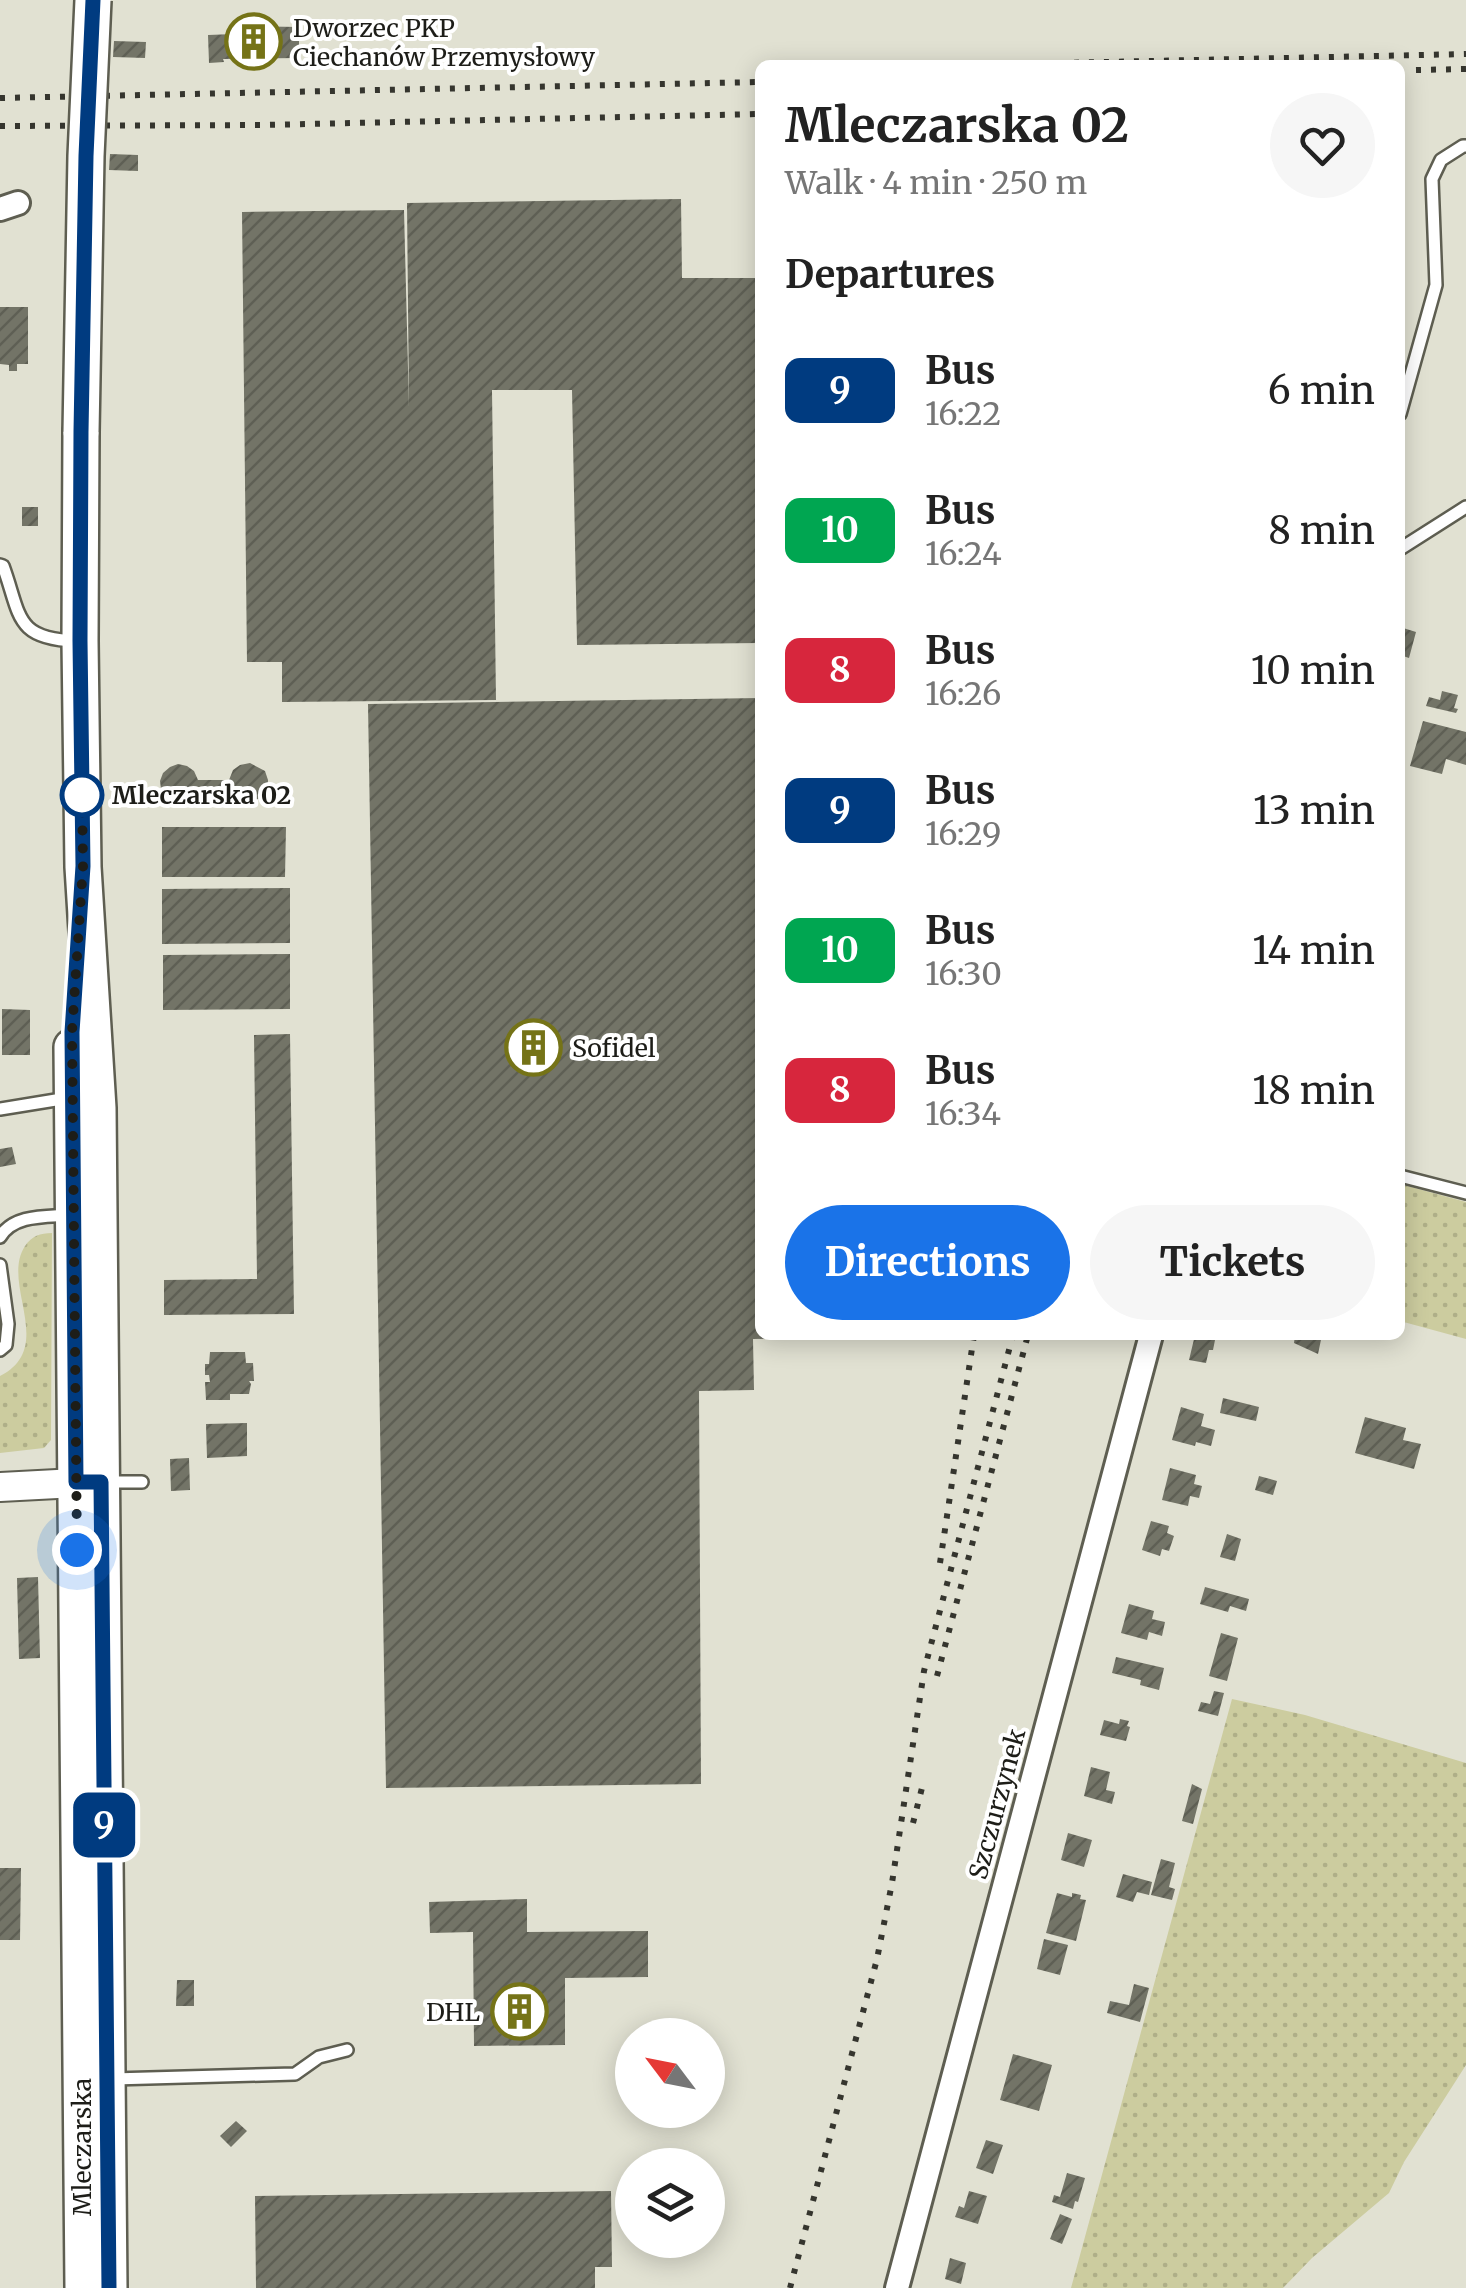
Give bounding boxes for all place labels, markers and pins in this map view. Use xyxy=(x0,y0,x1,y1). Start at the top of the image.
building icon: Dworzec PKP Ciechanów Przemysłowy xyxy=(224,12,284,72)
place label: Dworzec PKP Ciechanów Przemysłowy xyxy=(293,12,596,73)
marker: Mleczarska 02 xyxy=(61,774,103,816)
place label: Mleczarska 02 xyxy=(112,779,291,811)
building icon: Sofidel xyxy=(503,1018,563,1078)
place label: Sofidel xyxy=(572,1032,656,1064)
building icon: DHL xyxy=(489,1982,549,2042)
place label: DHL xyxy=(426,1996,480,2028)

